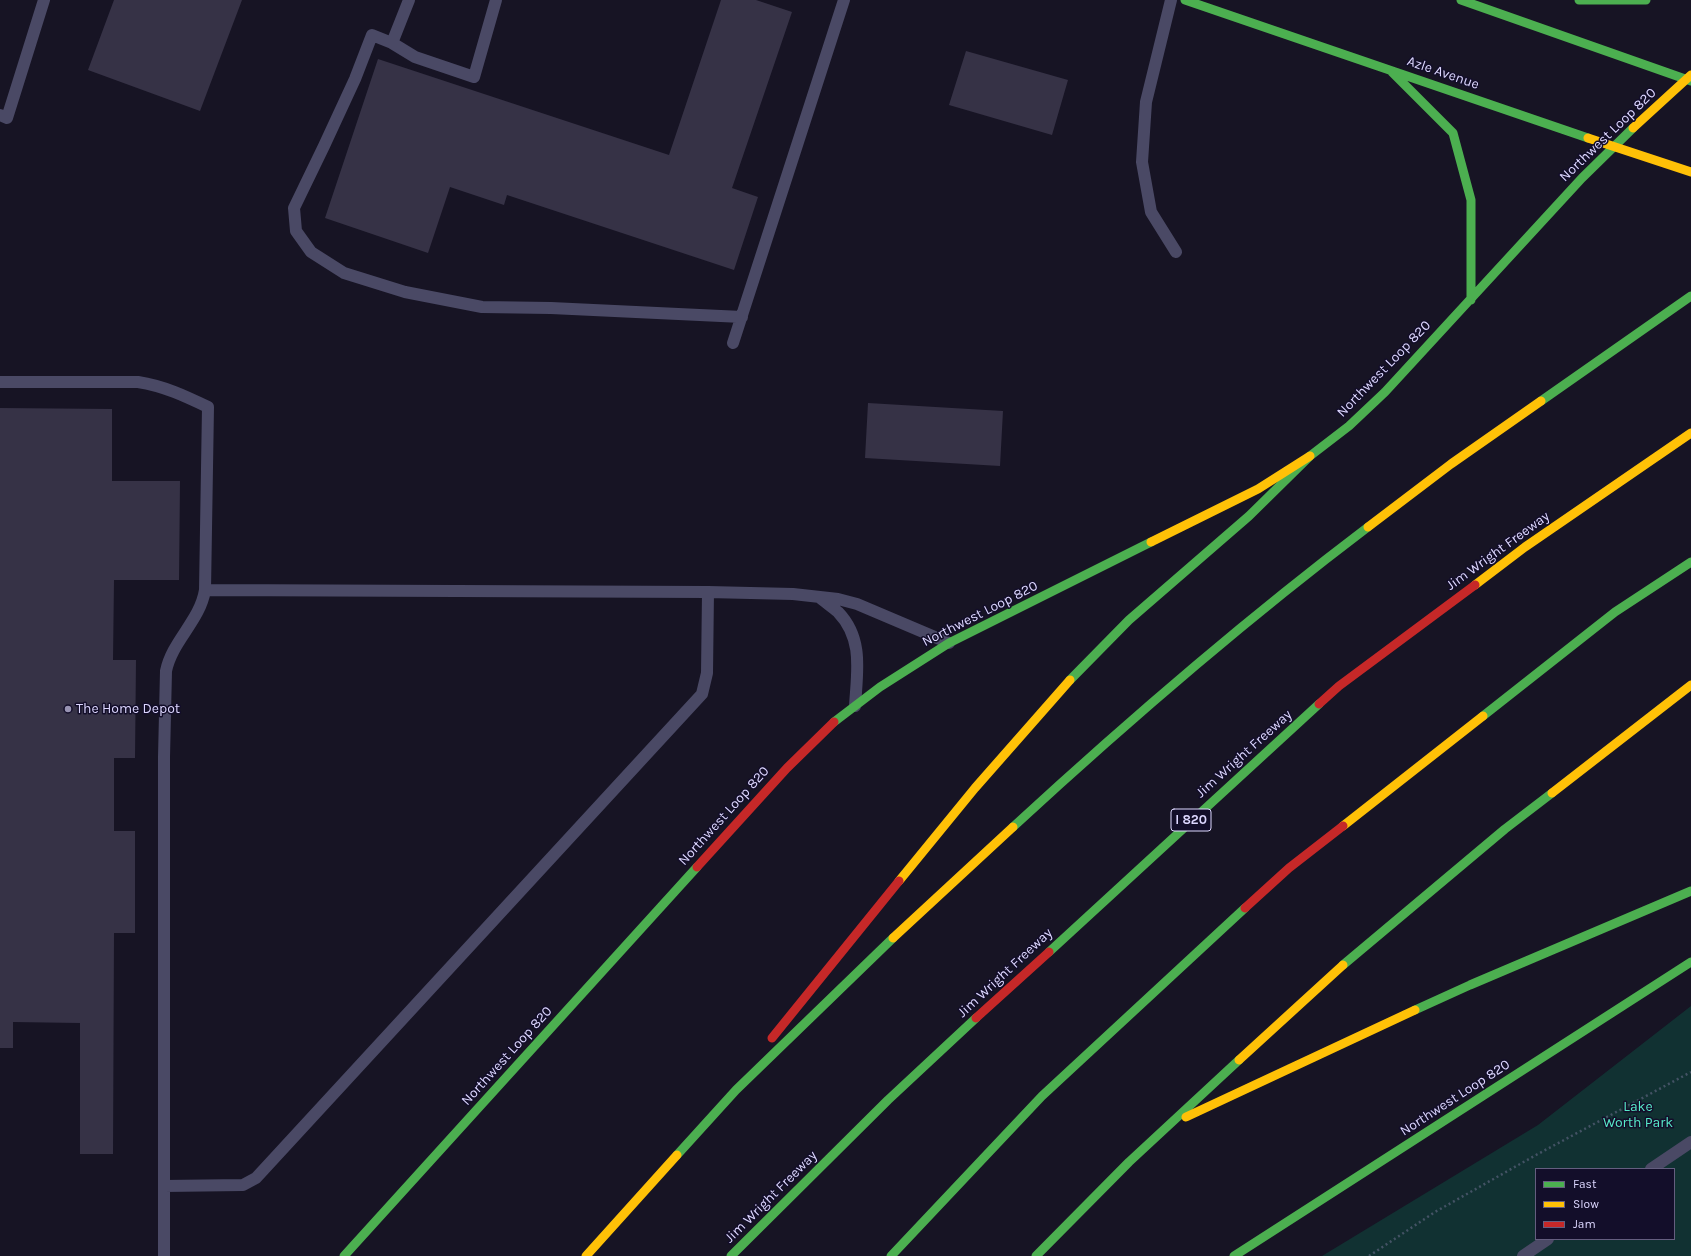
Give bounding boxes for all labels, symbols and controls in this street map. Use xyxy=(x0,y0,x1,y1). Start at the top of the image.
street label: Azle Avenue xyxy=(1405,53,1481,93)
street label: Northwest Loop 820 xyxy=(1556,85,1660,185)
street label: Northwest Loop 820 xyxy=(1334,317,1434,421)
street label: Jim Wright Freeway xyxy=(1443,508,1553,594)
street label: Northwest Loop 820 xyxy=(919,578,1041,650)
place label: The Home Depot xyxy=(76,701,180,717)
marker: The Home Depot xyxy=(63,704,73,714)
street label: Jim Wright Freeway xyxy=(1192,706,1296,802)
street label: Northwest Loop 820 xyxy=(675,763,773,869)
road number: I 820 xyxy=(1171,809,1211,831)
street label: Jim Wright Freeway xyxy=(954,925,1056,1021)
street label: Northwest Loop 820 xyxy=(458,1003,556,1109)
street label: Northwest Loop 820 xyxy=(1397,1056,1513,1140)
park label: Lake Worth Park xyxy=(1603,1099,1673,1132)
street label: Jim Wright Freeway xyxy=(721,1147,821,1247)
legend xyxy=(1535,1168,1675,1240)
text: Fast xyxy=(1573,1177,1596,1191)
text: Slow xyxy=(1573,1197,1599,1211)
text: Jam xyxy=(1573,1217,1596,1231)

